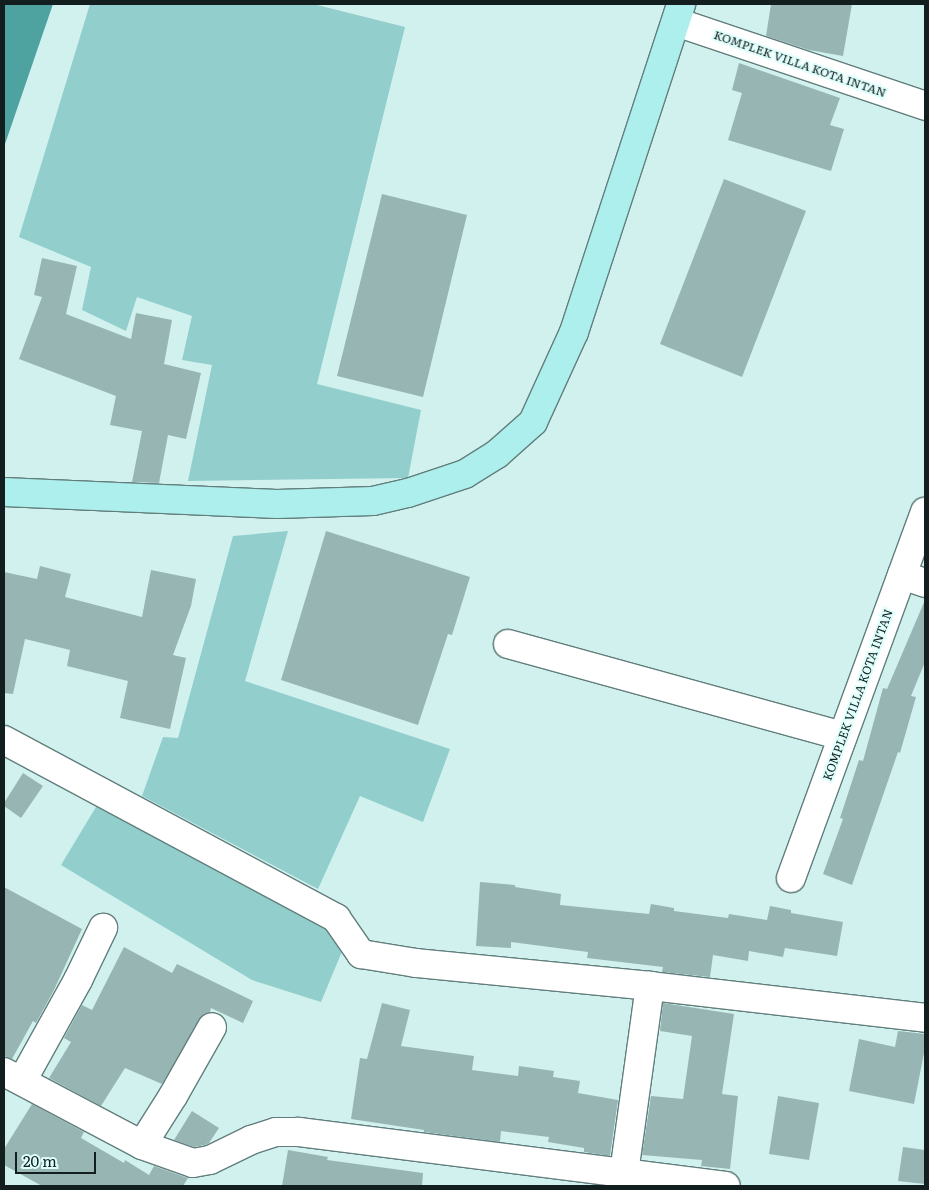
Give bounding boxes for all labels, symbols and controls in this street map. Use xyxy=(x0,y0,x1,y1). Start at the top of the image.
street label: KOMPLEK VILLA KOTA INTAN xyxy=(712,28,888,100)
street label: KOMPLEK VILLA KOTA INTAN xyxy=(820,607,896,783)
scale bar xyxy=(18,1142,99,1174)
text: 20 m xyxy=(23,1149,57,1172)

